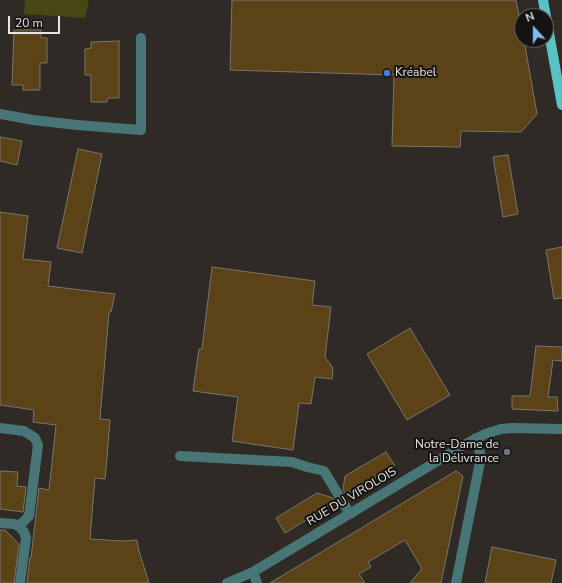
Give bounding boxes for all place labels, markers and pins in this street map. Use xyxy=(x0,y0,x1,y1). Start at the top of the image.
place label: Kréabel xyxy=(395,66,436,80)
marker: Kréabel xyxy=(382,68,392,78)
place label: Notre-Dame de la Délivrance xyxy=(415,438,499,466)
marker: Notre-Dame de la Délivrance xyxy=(502,447,512,457)

